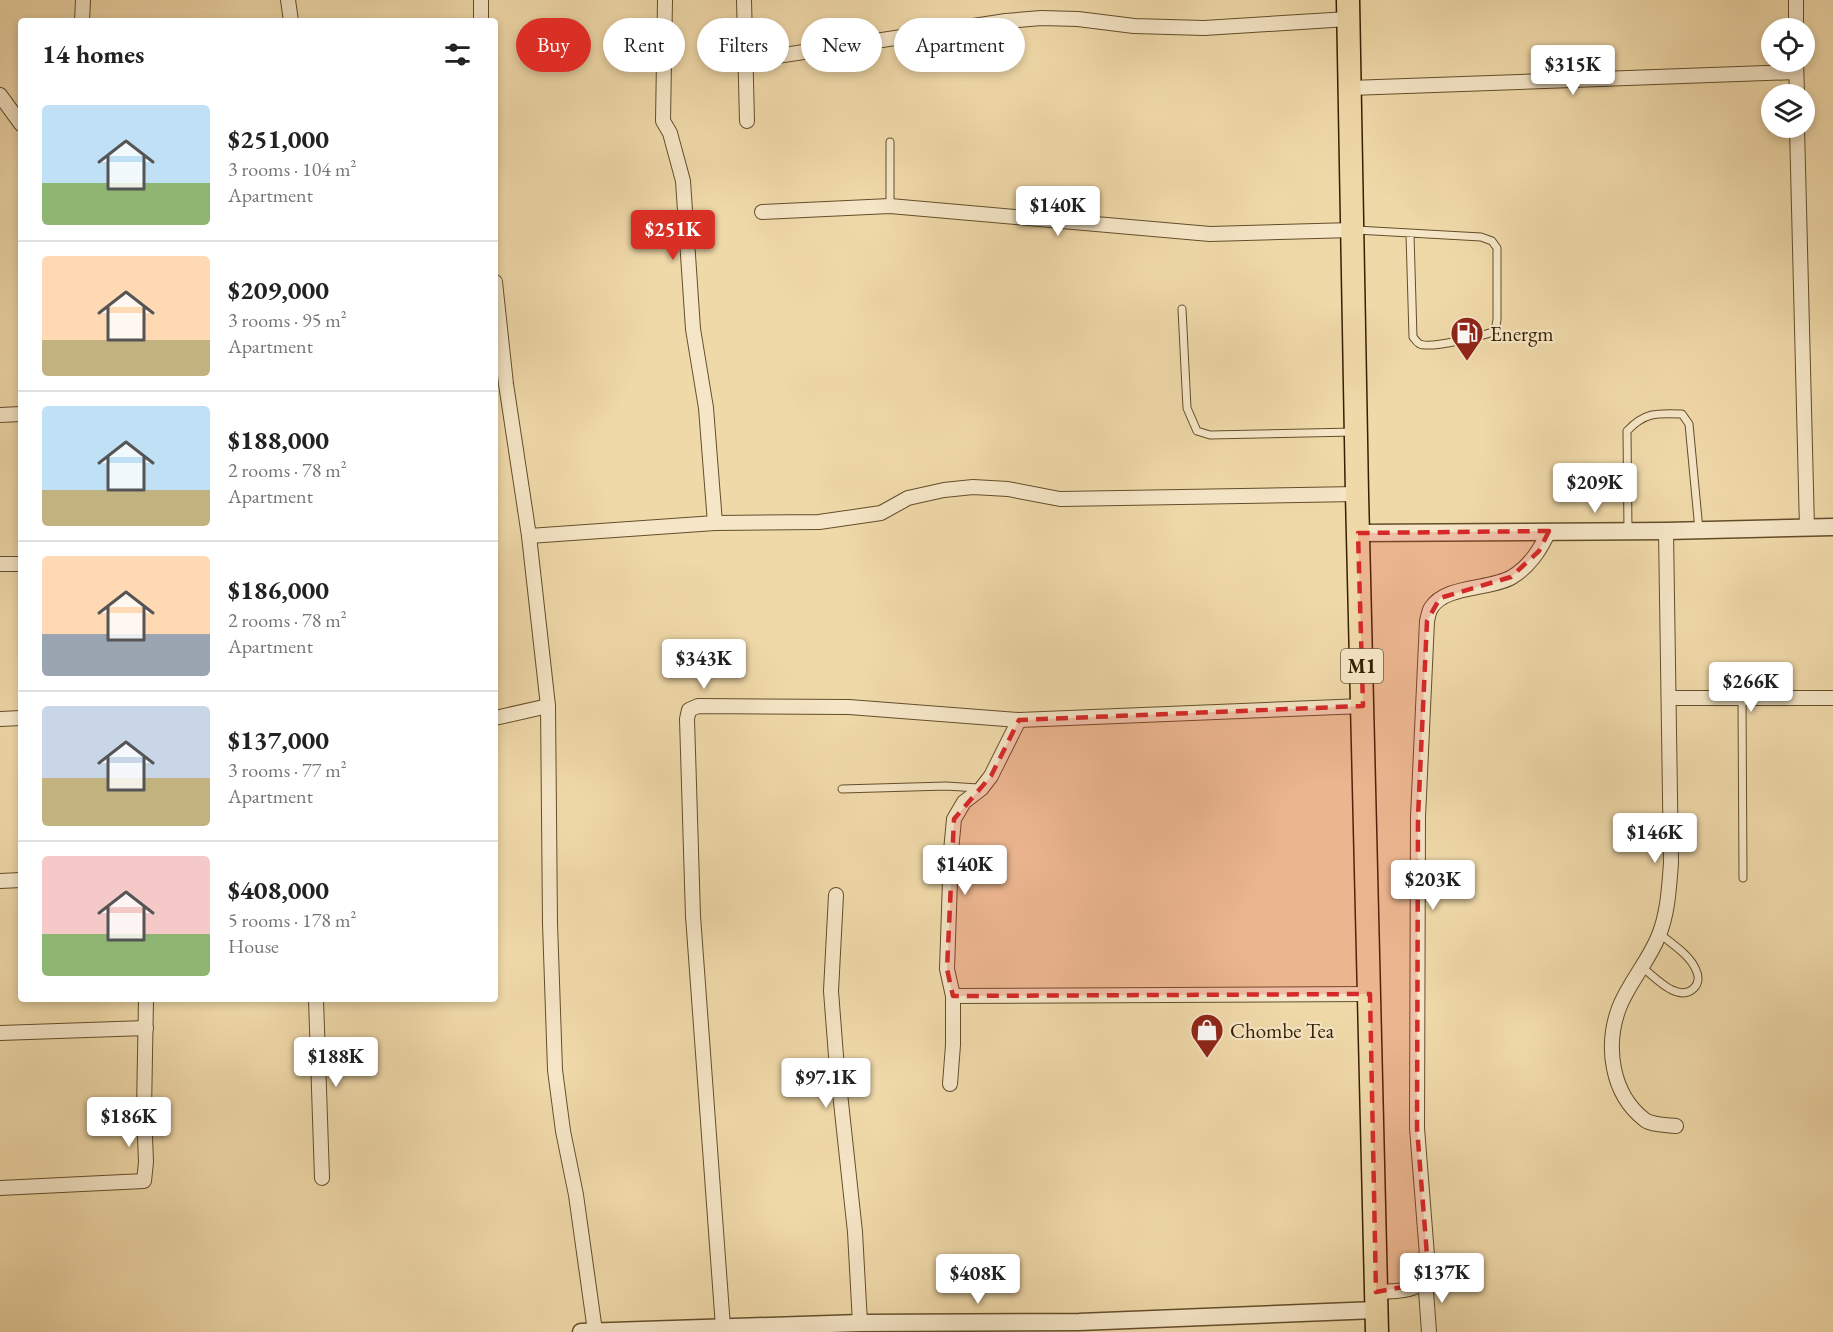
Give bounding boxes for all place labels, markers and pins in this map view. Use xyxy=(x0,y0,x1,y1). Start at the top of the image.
pin: $315K xyxy=(1531,45,1615,96)
pin: $140K xyxy=(1016,186,1100,237)
pin: $251K xyxy=(631,210,715,261)
fuel station icon: Energm xyxy=(1449,315,1485,362)
place label: Energm xyxy=(1490,320,1554,347)
pin: $209K xyxy=(1553,463,1637,514)
pin: $343K xyxy=(662,639,746,690)
pin: $266K xyxy=(1709,662,1793,713)
pin: $146K xyxy=(1613,813,1697,864)
pin: $140K xyxy=(923,845,1007,896)
pin: $203K xyxy=(1391,860,1475,911)
shop icon: Chombe Tea xyxy=(1189,1012,1225,1059)
place label: Chombe Tea xyxy=(1230,1017,1335,1044)
pin: $188K xyxy=(294,1037,378,1088)
pin: $97.1K xyxy=(777,1058,875,1109)
pin: $186K xyxy=(87,1097,171,1148)
pin: $137K xyxy=(1400,1253,1484,1304)
pin: $408K xyxy=(936,1254,1020,1305)

